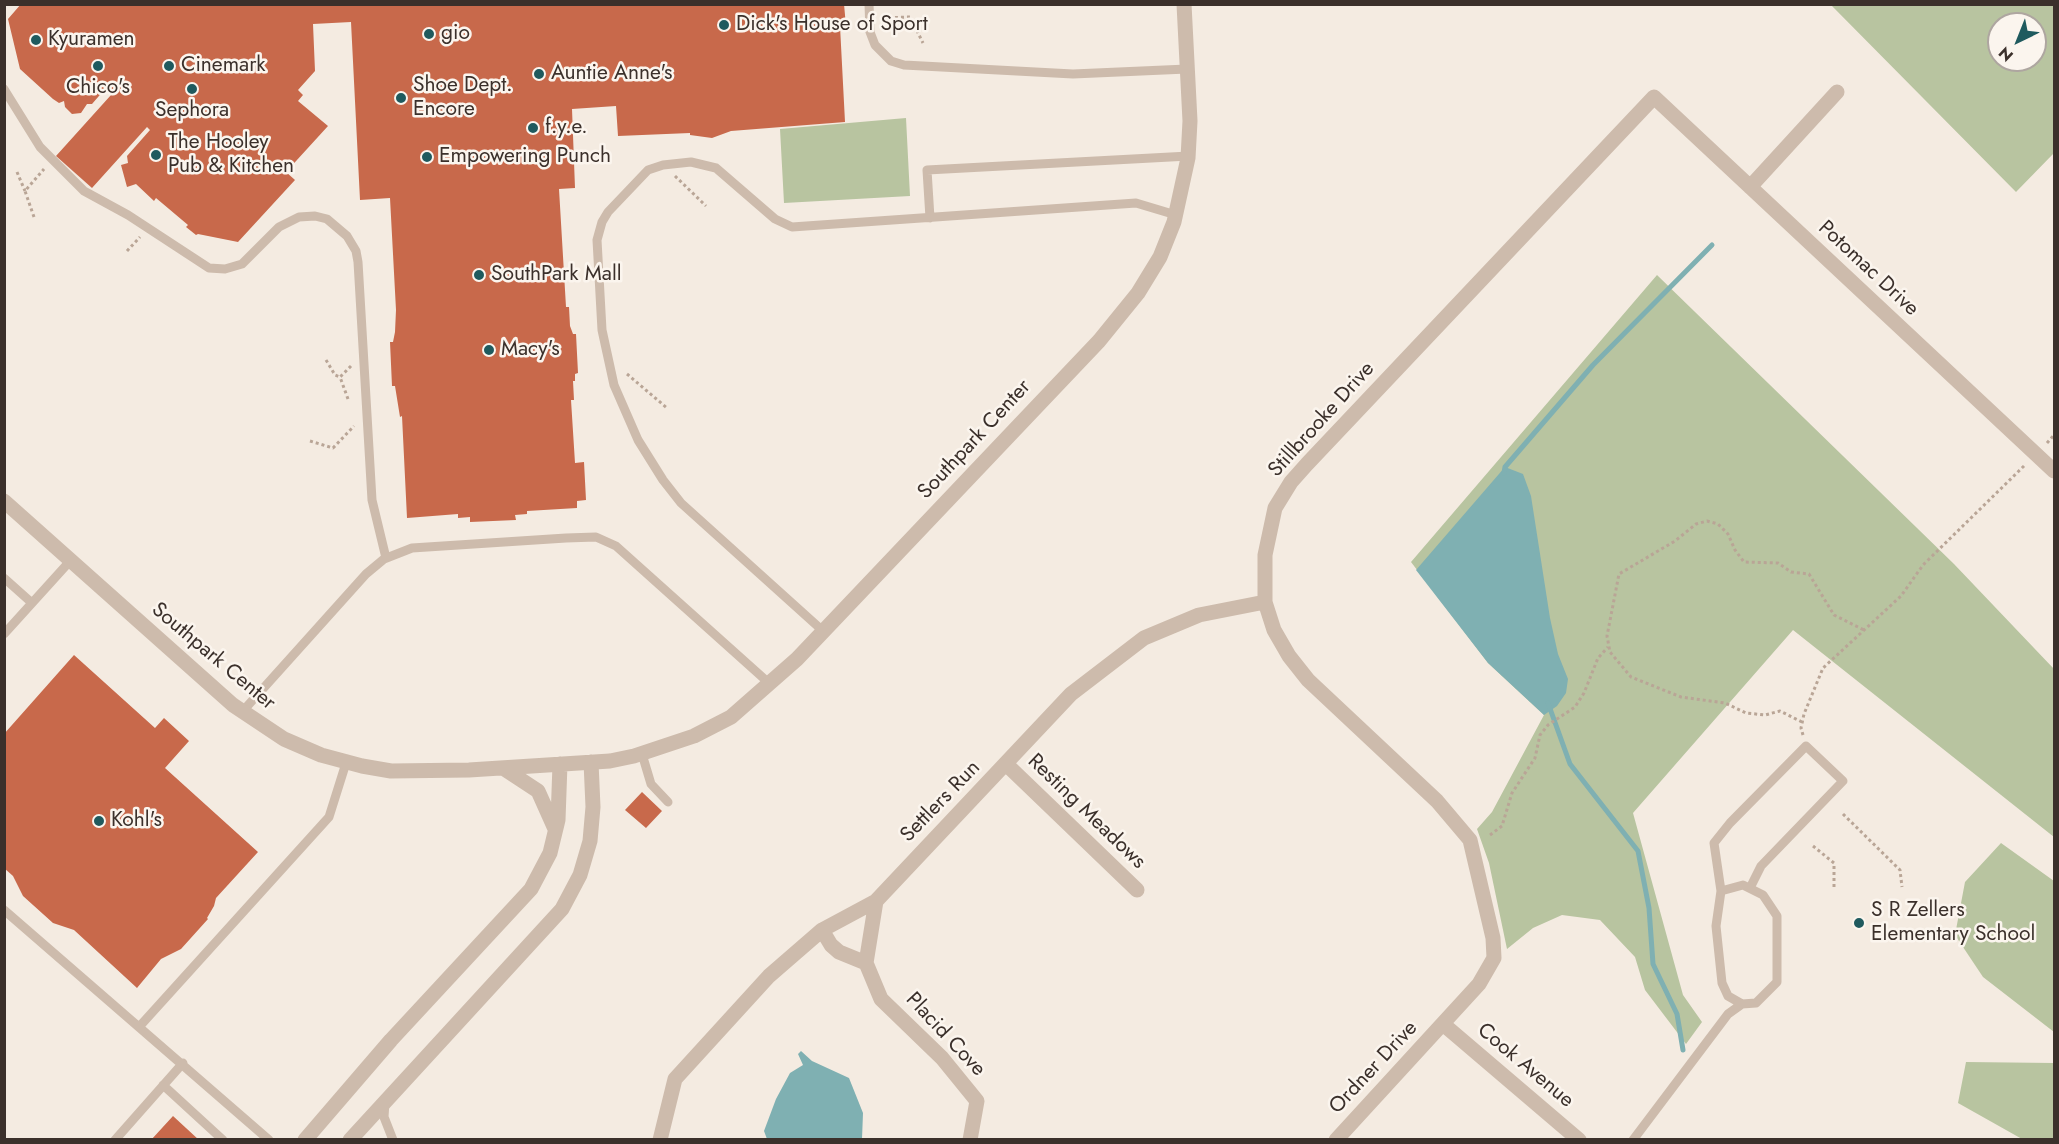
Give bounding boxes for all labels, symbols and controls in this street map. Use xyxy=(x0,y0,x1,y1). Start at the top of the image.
place label: Dick's House of Sport xyxy=(736,12,928,38)
north arrow xyxy=(1987,12,2047,72)
marker: Dick's House of Sport xyxy=(717,18,731,32)
place label: gio xyxy=(441,21,470,47)
place label: Kyuramen xyxy=(48,27,135,53)
marker: gio xyxy=(422,27,436,41)
marker: Kyuramen xyxy=(29,33,43,47)
text: N xyxy=(1993,41,2018,67)
place label: Cinemark xyxy=(181,53,266,79)
marker: Chico's xyxy=(91,59,105,73)
marker: Cinemark xyxy=(162,59,176,73)
place label: Auntie Anne's xyxy=(551,61,673,87)
marker: Auntie Anne's xyxy=(532,67,546,81)
place label: Shoe Dept. Encore xyxy=(413,73,513,123)
place label: Chico's xyxy=(66,75,130,101)
marker: Sephora xyxy=(185,82,199,96)
marker: Shoe Dept. Encore xyxy=(394,91,408,105)
place label: Sephora xyxy=(155,98,229,124)
place label: f.y.e. xyxy=(545,115,588,141)
marker: f.y.e. xyxy=(526,121,540,135)
place label: The Hooley Pub & Kitchen xyxy=(168,130,294,180)
place label: Empowering Punch xyxy=(439,144,611,170)
marker: The Hooley Pub & Kitchen xyxy=(149,148,163,162)
marker: Empowering Punch xyxy=(420,150,434,164)
street label: Potomac Drive xyxy=(1812,216,1924,322)
place label: SouthPark Mall xyxy=(491,262,622,288)
marker: SouthPark Mall xyxy=(472,268,486,282)
place label: Macy's xyxy=(501,337,560,363)
marker: Macy's xyxy=(482,343,496,357)
street label: Stillbrooke Drive xyxy=(1264,357,1380,483)
street label: Southpark Center xyxy=(913,375,1037,505)
street label: Southpark Center xyxy=(146,598,280,716)
street label: Resting Meadows xyxy=(1022,749,1150,875)
street label: Settlers Run xyxy=(896,756,986,848)
place label: Kohl's xyxy=(111,808,162,834)
marker: Kohl's xyxy=(92,814,106,828)
place label: S R Zellers Elementary School xyxy=(1871,898,2035,948)
marker: S R Zellers Elementary School xyxy=(1852,916,1866,930)
street label: Placid Cove xyxy=(900,988,990,1082)
street label: Ordner Drive xyxy=(1325,1016,1423,1120)
street label: Cook Avenue xyxy=(1472,1018,1578,1114)

